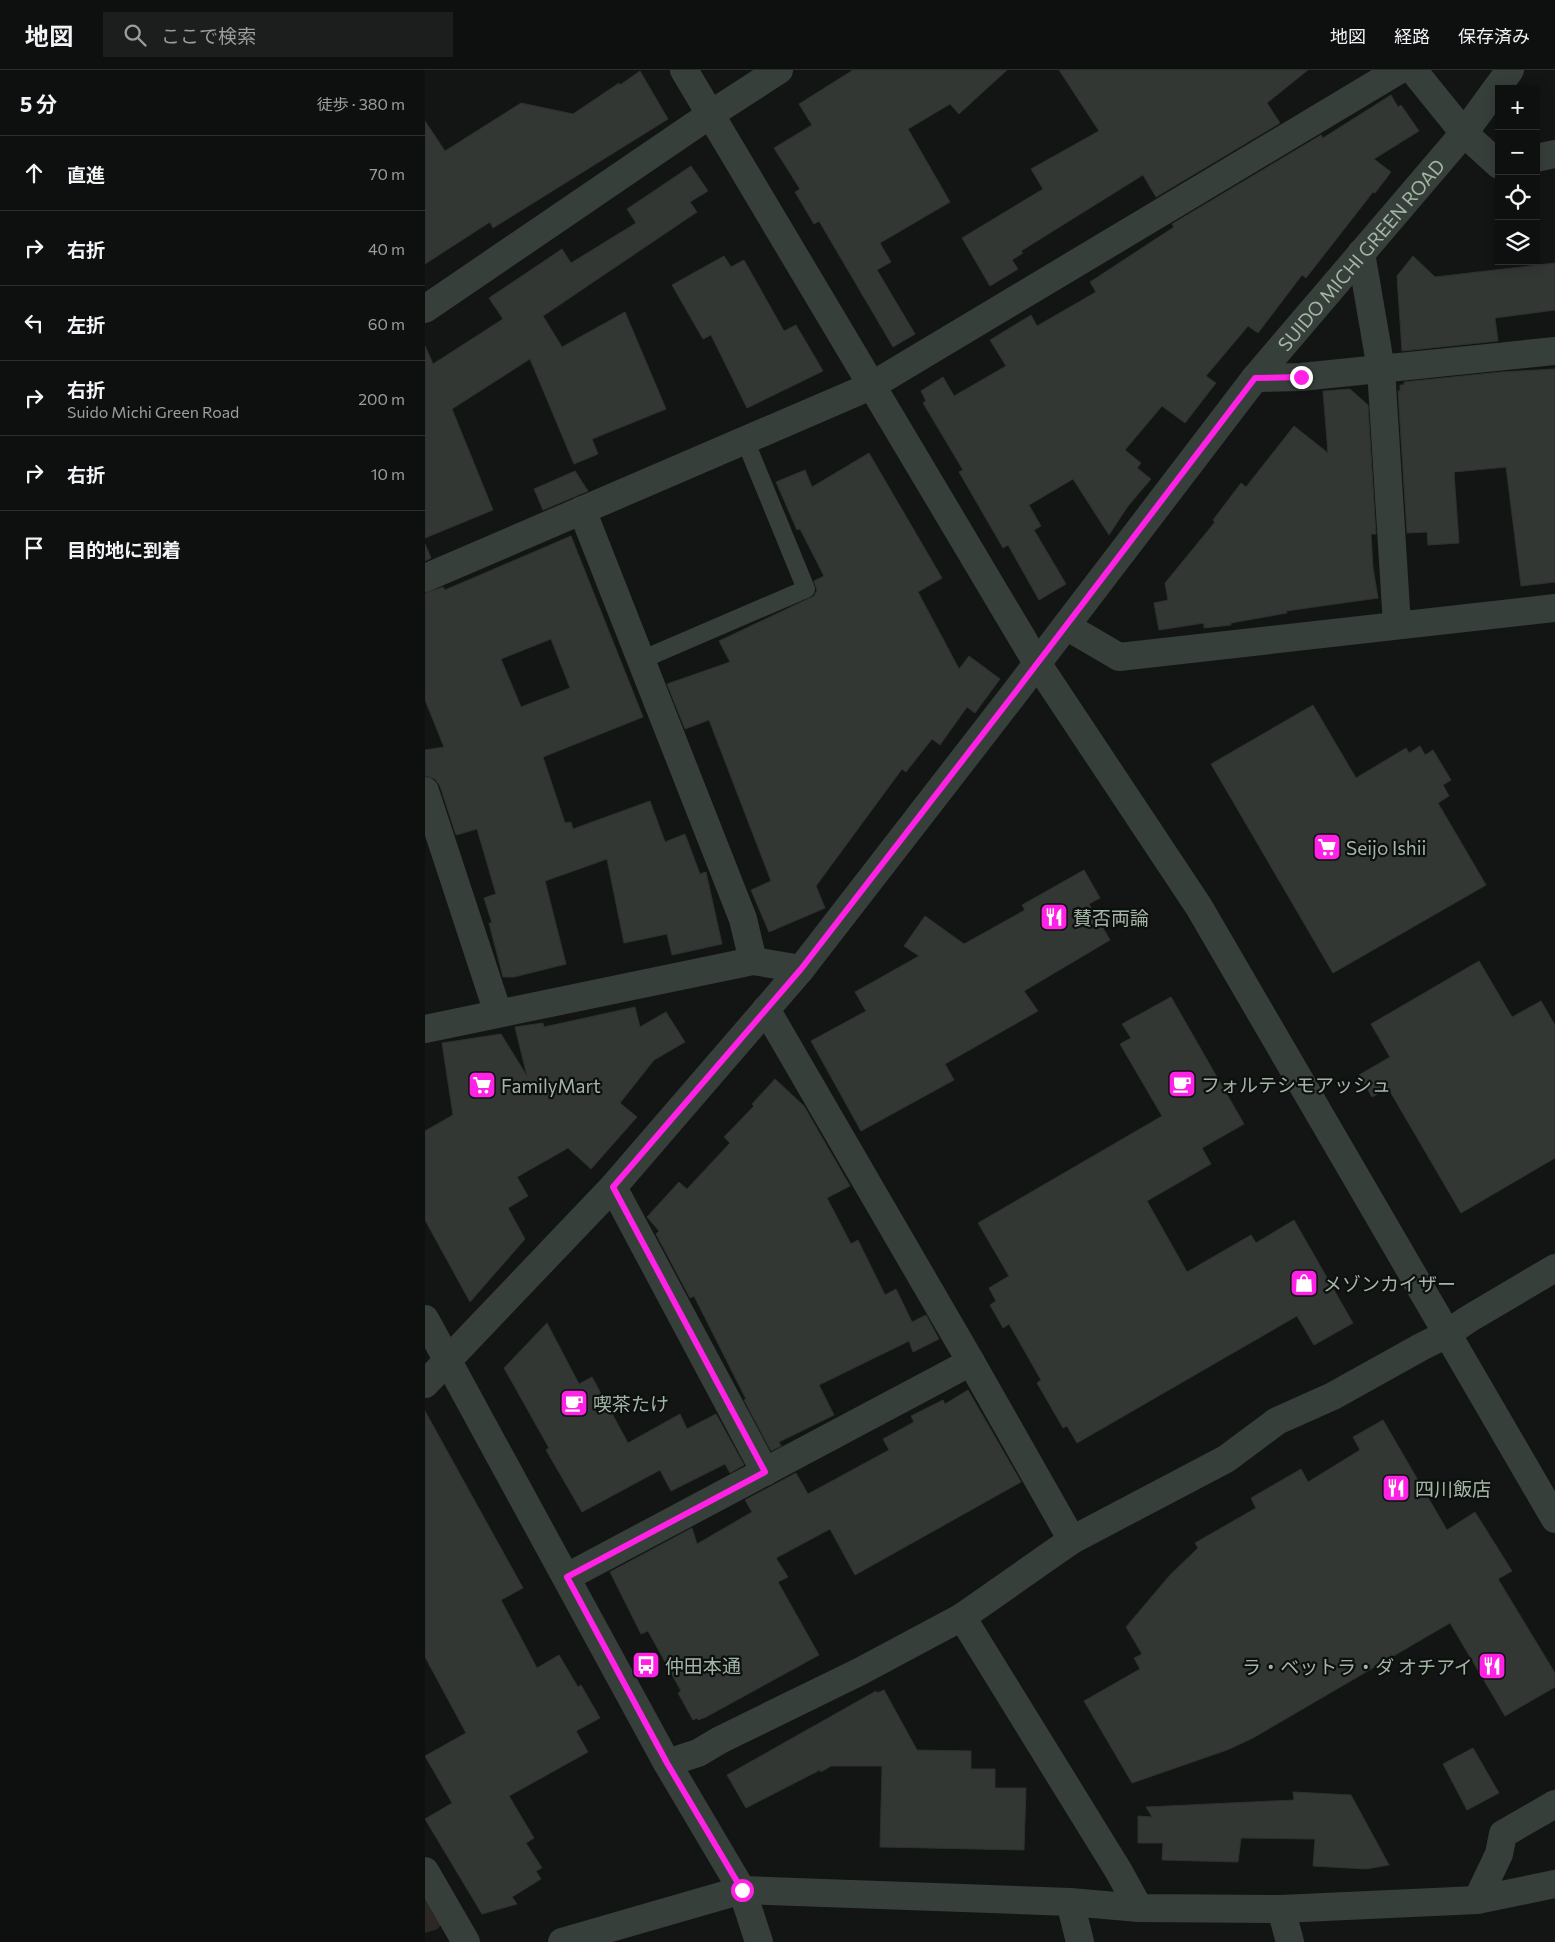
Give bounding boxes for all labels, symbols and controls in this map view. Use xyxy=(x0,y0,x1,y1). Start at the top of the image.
search box xyxy=(103,12,453,57)
text: 地図 xyxy=(25,21,73,50)
icon: search xyxy=(121,21,149,49)
text: ここで検索 xyxy=(161,24,256,47)
text: 地図 xyxy=(1330,25,1366,47)
text: 経路 xyxy=(1394,25,1430,47)
text: 保存済み xyxy=(1458,25,1530,47)
map controls xyxy=(1495,85,1540,265)
button: + xyxy=(1495,85,1540,130)
text: 5 分 xyxy=(20,91,57,116)
text: 徒歩 · 380 m xyxy=(317,94,405,113)
button: − xyxy=(1495,130,1540,175)
street label: SUIDO MICHI GREEN ROAD xyxy=(1272,154,1449,355)
icon: ahead xyxy=(20,159,48,187)
text: 直進 xyxy=(67,163,105,186)
text: 70 m xyxy=(369,164,405,183)
button: locate xyxy=(1495,175,1540,220)
button: layers xyxy=(1495,220,1540,265)
icon: right xyxy=(20,234,48,262)
text: 右折 xyxy=(67,238,105,261)
text: 40 m xyxy=(368,239,405,258)
icon: left xyxy=(20,309,48,337)
text: 左折 xyxy=(67,313,105,336)
text: 60 m xyxy=(368,314,405,333)
route end xyxy=(1290,366,1313,389)
text: 右折 xyxy=(67,378,105,401)
icon: right xyxy=(20,384,48,412)
text: 200 m xyxy=(358,389,405,408)
text: Suido Michi Green Road xyxy=(67,402,239,421)
icon: right xyxy=(20,459,48,487)
text: 右折 xyxy=(67,463,105,486)
text: 10 m xyxy=(371,464,405,483)
icon: arrive xyxy=(20,534,48,562)
text: 目的地に到着 xyxy=(67,538,181,561)
supermarket icon: Seijo Ishii xyxy=(1312,832,1342,862)
place label: Seijo Ishii xyxy=(1346,836,1427,859)
restaurant icon: 賛否両論 xyxy=(1039,902,1069,932)
place label: 賛否両論 xyxy=(1073,906,1149,929)
cafe icon: フォルテシモアッシュ xyxy=(1167,1069,1197,1099)
supermarket icon: FamilyMart xyxy=(467,1070,497,1100)
place label: フォルテシモアッシュ xyxy=(1201,1073,1391,1096)
place label: FamilyMart xyxy=(501,1074,601,1097)
shop icon: メゾンカイザー xyxy=(1289,1268,1319,1298)
place label: メゾンカイザー xyxy=(1323,1272,1456,1295)
cafe icon: 喫茶たけ xyxy=(559,1388,589,1418)
place label: 喫茶たけ xyxy=(593,1392,669,1415)
restaurant icon: 四川飯店 xyxy=(1381,1473,1411,1503)
place label: 四川飯店 xyxy=(1415,1477,1491,1500)
bus stop icon: 仲田本通 xyxy=(631,1650,661,1680)
restaurant icon: ラ・ベットラ・ダ オチアイ xyxy=(1477,1651,1507,1681)
place label: 仲田本通 xyxy=(665,1654,741,1677)
place label: ラ・ベットラ・ダ オチアイ xyxy=(1242,1655,1473,1678)
route start xyxy=(731,1879,754,1902)

